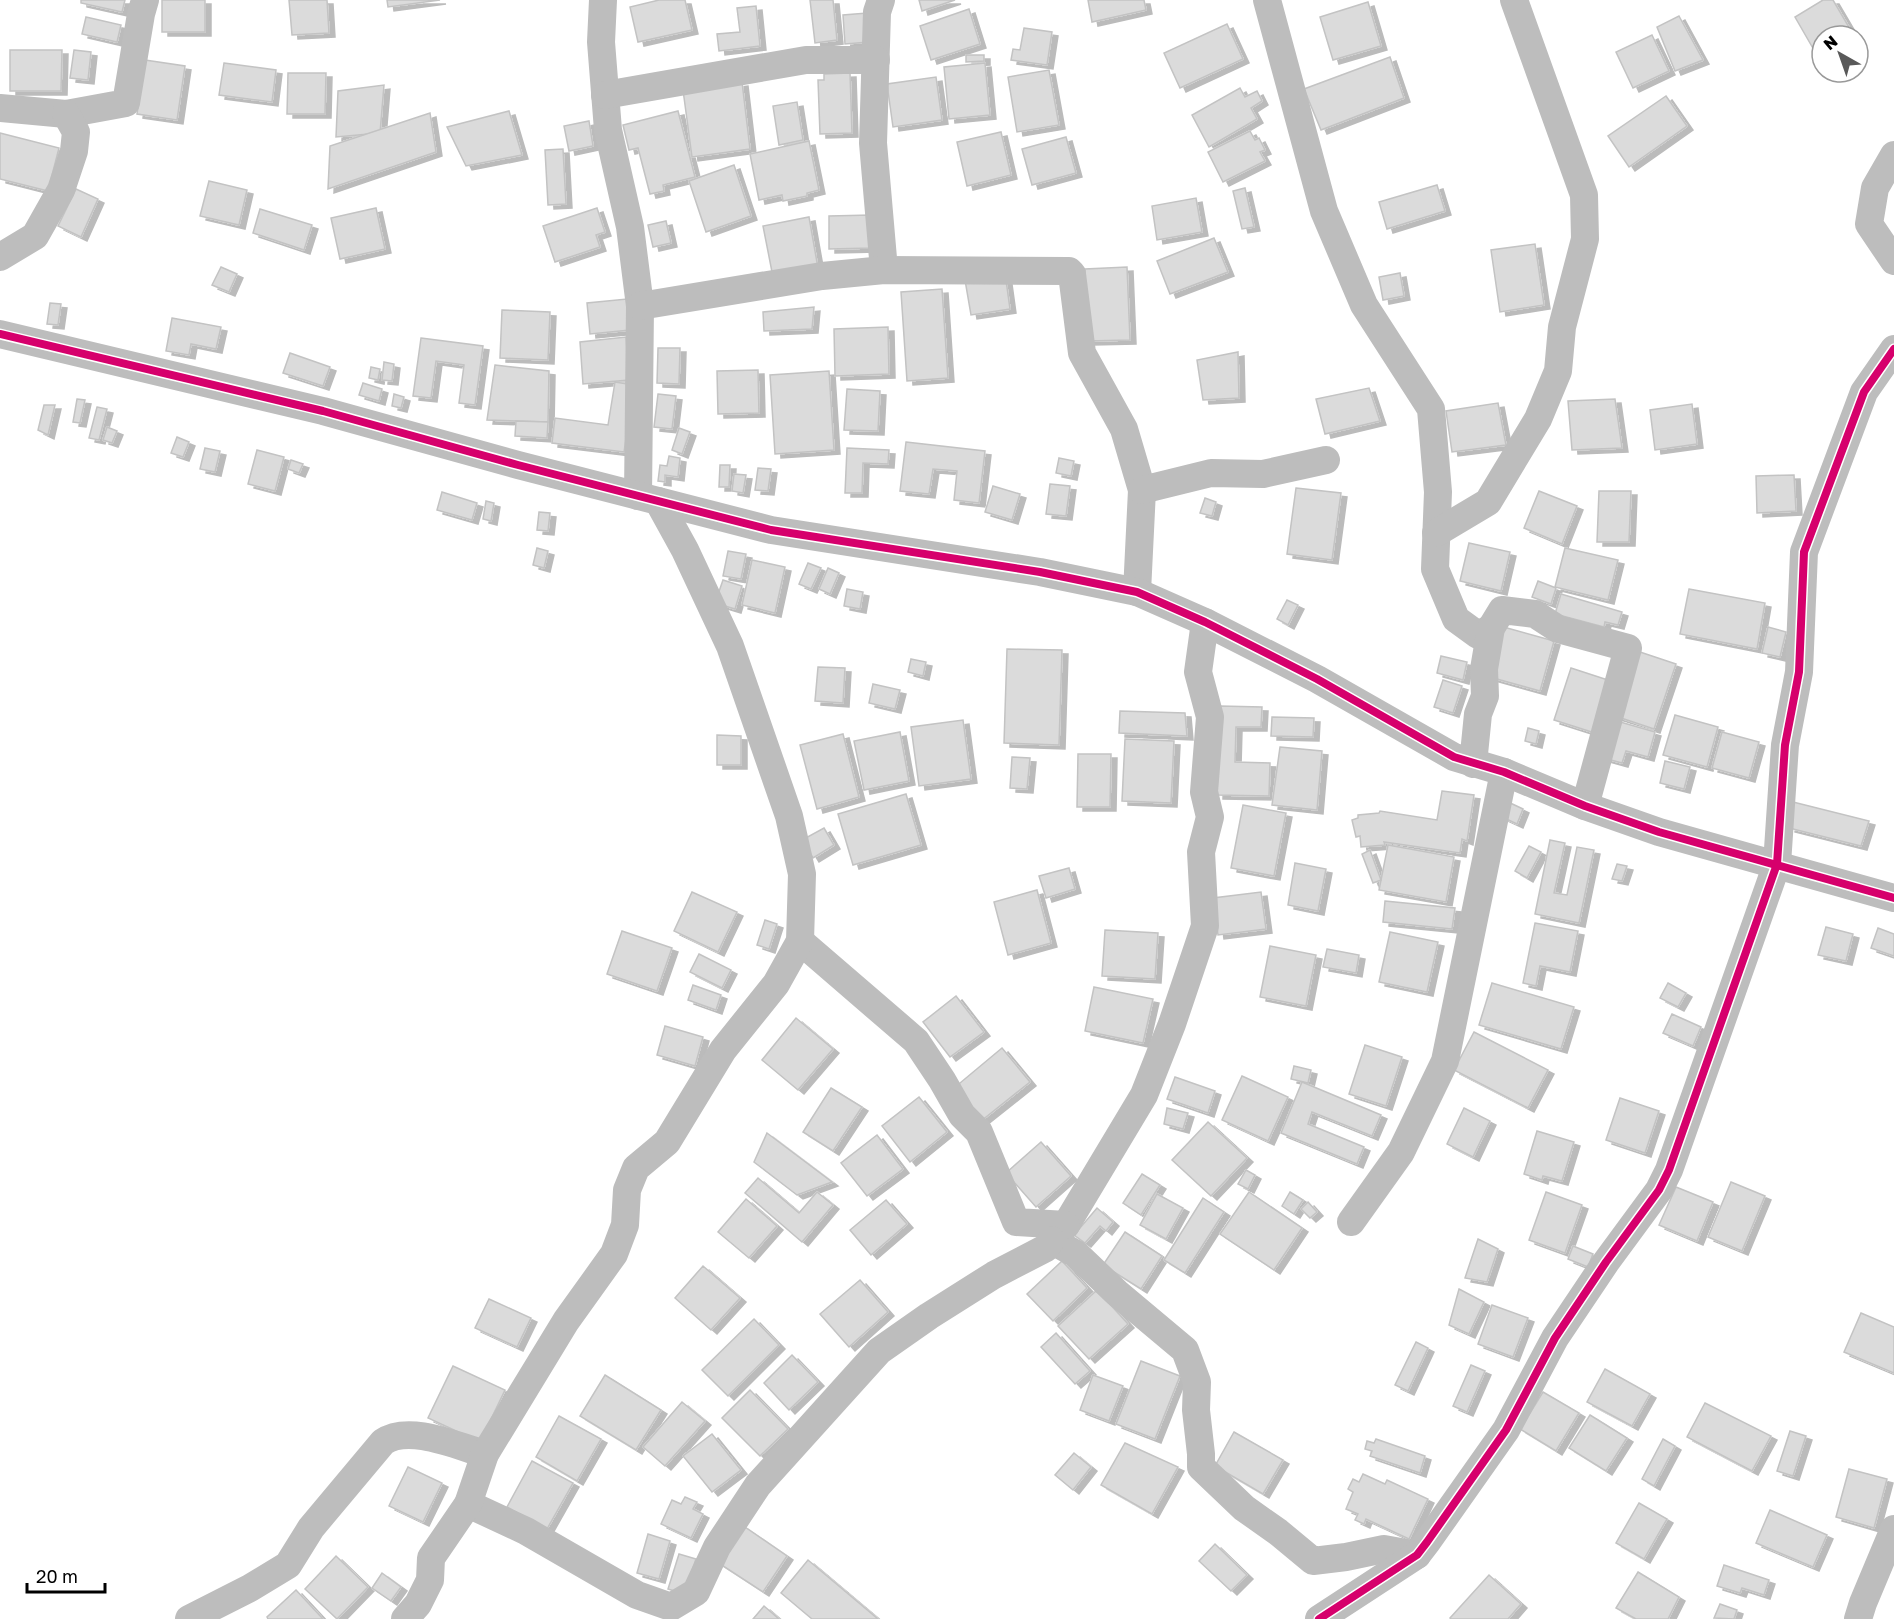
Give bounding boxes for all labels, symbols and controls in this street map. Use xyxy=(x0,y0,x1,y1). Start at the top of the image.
north arrow xyxy=(1810,24,1870,84)
text: N xyxy=(1819,31,1841,54)
scale bar xyxy=(27,1556,105,1594)
text: 20 m xyxy=(36,1565,78,1587)

